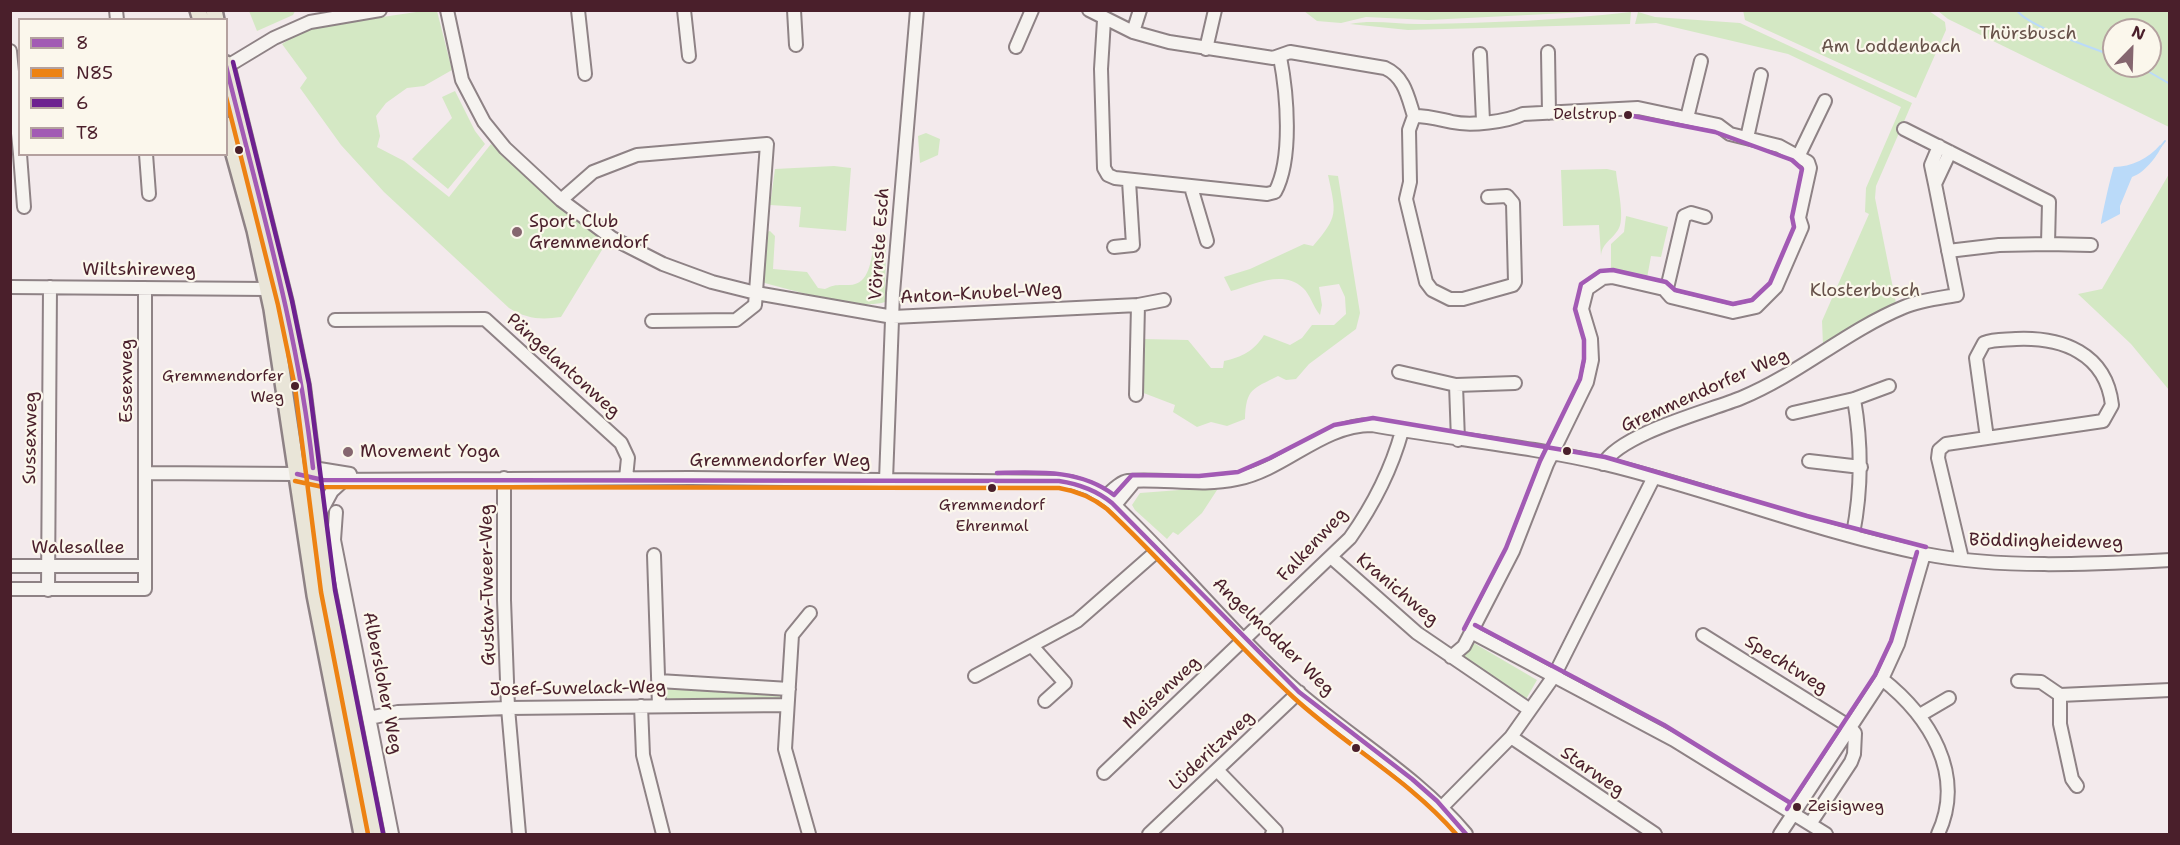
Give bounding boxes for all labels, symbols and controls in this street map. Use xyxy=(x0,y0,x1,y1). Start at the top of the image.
legend xyxy=(18,18,228,156)
north arrow xyxy=(2102,18,2162,78)
text: N xyxy=(2129,21,2148,45)
park label: Thürsbusch xyxy=(1979,23,2077,45)
text: 8 xyxy=(76,31,89,55)
park label: Am Loddenbach xyxy=(1821,36,1961,58)
text: N85 xyxy=(76,61,113,85)
text: 6 xyxy=(76,91,89,115)
place label: Delstrup xyxy=(1553,105,1617,125)
marker: Delstrup xyxy=(1622,109,1634,121)
text: T8 xyxy=(76,121,99,145)
unlabelled marker xyxy=(233,144,245,156)
street label: Vörnste Esch xyxy=(865,187,895,301)
place label: Sport Club Gremmendorf xyxy=(529,211,649,254)
marker: Sport Club Gremmendorf xyxy=(510,225,524,239)
street label: Wiltshireweg xyxy=(82,259,196,281)
street label: Anton-Knubel-Weg xyxy=(899,279,1063,309)
park label: Klosterbusch xyxy=(1810,280,1920,302)
street label: Pängelantonweg xyxy=(502,309,624,423)
street label: Essexweg xyxy=(116,339,138,423)
street label: Gremmendorfer Weg xyxy=(1618,344,1792,438)
place label: Gremmendorfer Weg xyxy=(162,367,284,405)
marker: Gremmendorfer Weg xyxy=(289,380,301,392)
street label: Sussexweg xyxy=(19,391,43,485)
place label: Movement Yoga xyxy=(360,441,500,463)
marker: Movement Yoga xyxy=(341,445,355,459)
unlabelled marker xyxy=(1561,445,1573,457)
street label: Gremmendorfer Weg xyxy=(690,450,870,472)
marker: Gremmendorf Ehrenmal xyxy=(986,482,998,494)
place label: Gremmendorf Ehrenmal xyxy=(939,496,1045,534)
street label: Gustav-Tweer-Weg xyxy=(476,504,500,666)
street label: Falkenweg xyxy=(1273,504,1353,586)
street label: Böddingheideweg xyxy=(1969,530,2123,554)
street label: Walesallee xyxy=(31,537,125,559)
street label: Kranichweg xyxy=(1351,549,1443,631)
street label: Angelmodder Weg xyxy=(1208,573,1338,701)
street label: Albersloher Weg xyxy=(358,610,406,756)
street label: Spechtweg xyxy=(1741,631,1831,699)
street label: Meisenweg xyxy=(1119,652,1205,734)
street label: Josef-Suwelack-Weg xyxy=(489,677,667,701)
street label: Lüderitzweg xyxy=(1165,706,1259,796)
unlabelled marker xyxy=(1350,742,1362,754)
street label: Starweg xyxy=(1556,742,1628,802)
place label: Zeisigweg xyxy=(1808,797,1884,817)
marker: Zeisigweg xyxy=(1791,801,1803,813)

